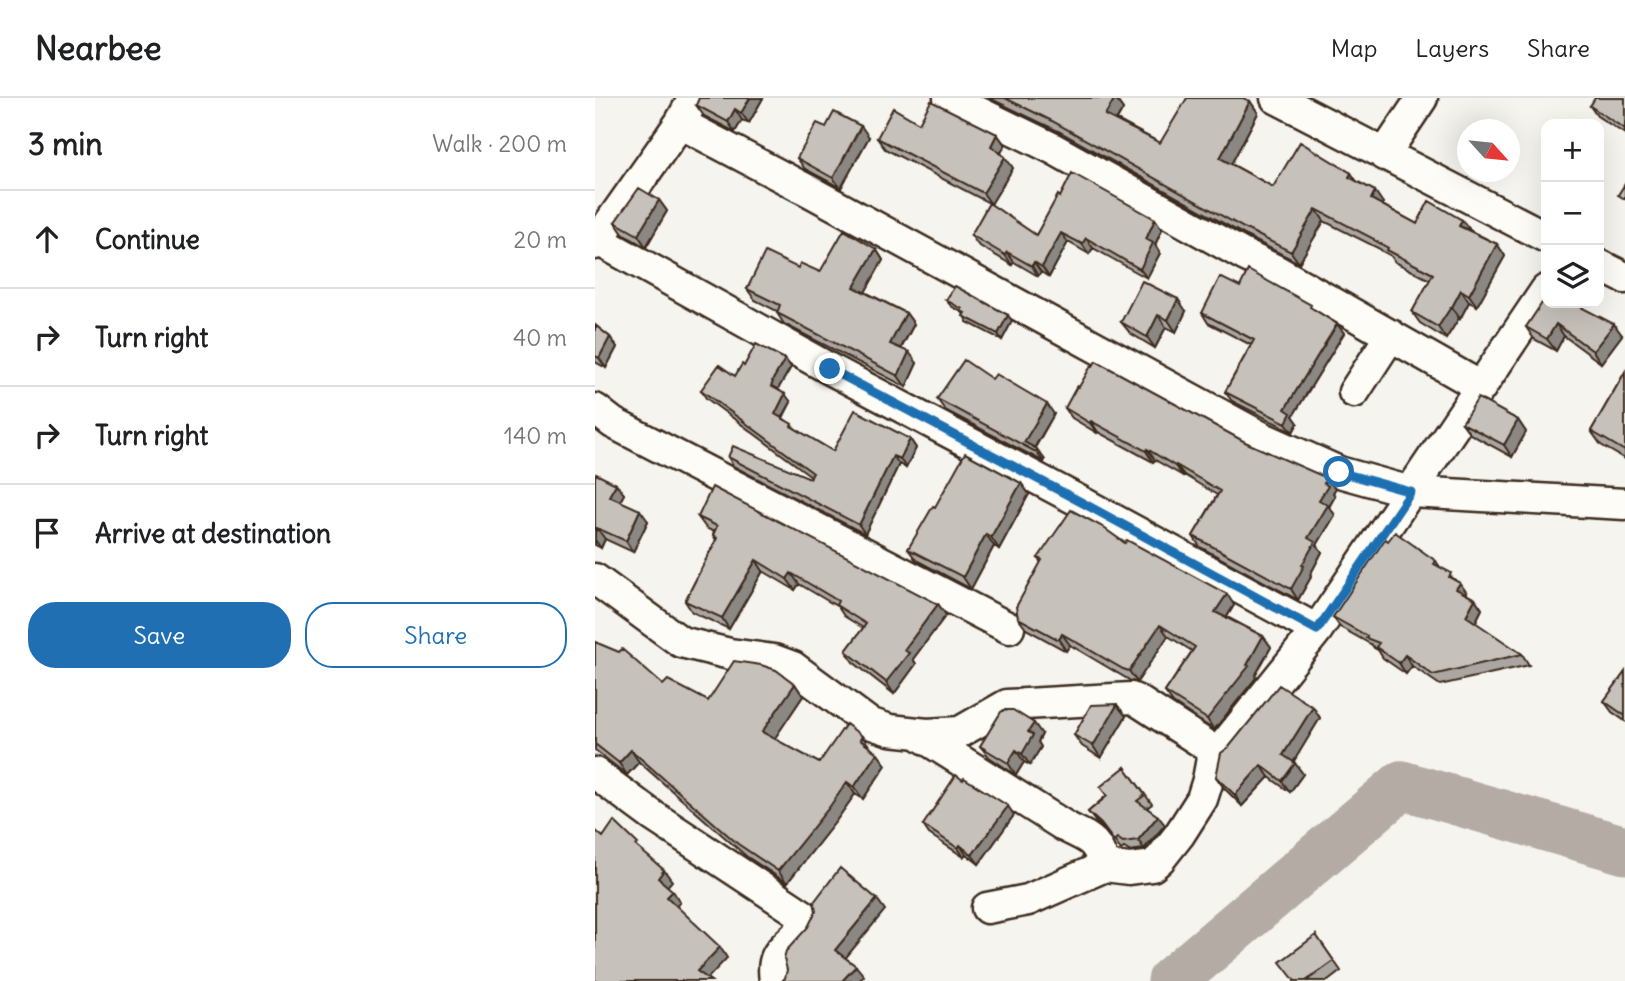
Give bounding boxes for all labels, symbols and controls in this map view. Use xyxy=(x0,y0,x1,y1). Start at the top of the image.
text: Nearbee xyxy=(35,27,161,69)
text: Map xyxy=(1331,33,1377,63)
text: Layers xyxy=(1415,33,1489,63)
text: Share xyxy=(1527,33,1590,63)
north arrow xyxy=(1457,119,1520,182)
map controls xyxy=(1541,119,1604,308)
button: + xyxy=(1541,119,1604,182)
text: 3 min xyxy=(28,125,103,163)
text: Walk · 200 m xyxy=(432,129,567,158)
button: − xyxy=(1541,182,1604,245)
icon: ahead xyxy=(28,220,66,258)
text: Continue xyxy=(95,223,200,256)
text: 20 m xyxy=(514,225,567,254)
button: layers xyxy=(1541,245,1604,308)
icon: right xyxy=(28,318,66,356)
text: Turn right xyxy=(95,321,208,354)
text: 40 m xyxy=(513,323,567,352)
route end xyxy=(814,353,845,384)
icon: right xyxy=(28,416,66,454)
text: Turn right xyxy=(95,419,208,452)
text: 140 m xyxy=(504,421,567,450)
route start xyxy=(1323,456,1354,487)
icon: arrive xyxy=(28,514,66,552)
text: Arrive at destination xyxy=(95,517,331,550)
button: Save xyxy=(28,602,291,668)
button: Share xyxy=(305,602,567,668)

